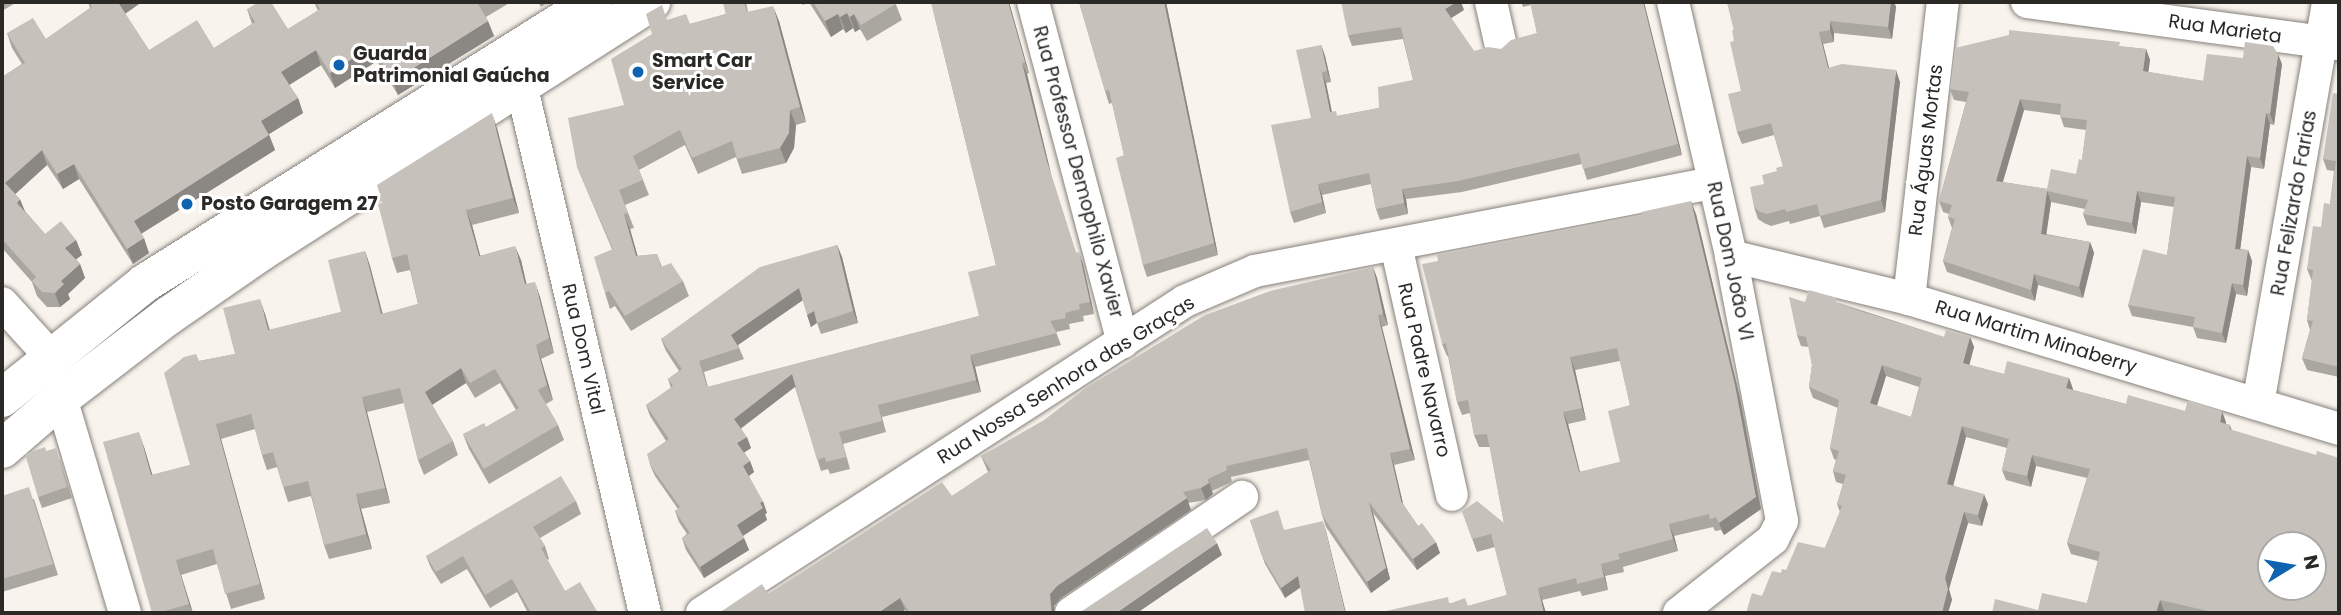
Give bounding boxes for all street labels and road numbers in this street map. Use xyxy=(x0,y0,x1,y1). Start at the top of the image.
street label: Rua Marieta xyxy=(2167,10,2283,48)
street label: Rua Professor Demophilo Xavier xyxy=(1028,23,1128,321)
street label: Rua Águas Mortas xyxy=(1904,63,1948,237)
street label: Rua Felizardo Farias xyxy=(2266,108,2322,298)
street label: Rua Dom João VI xyxy=(1702,180,1758,342)
street label: Rua Dom Vital xyxy=(557,281,609,417)
street label: Rua Padre Navarro xyxy=(1393,281,1455,459)
street label: Rua Nossa Senhora das Graças xyxy=(933,291,1199,469)
street label: Rua Martim Minaberry xyxy=(1932,295,2140,379)

